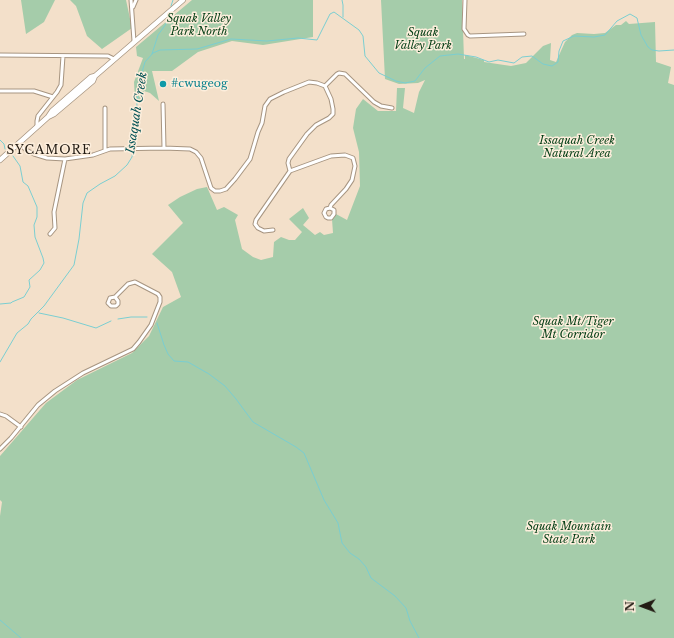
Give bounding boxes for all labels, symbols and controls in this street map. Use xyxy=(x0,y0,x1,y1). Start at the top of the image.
park label: Squak Valley Park North xyxy=(167,12,231,38)
park label: Squak Valley Park xyxy=(394,26,452,52)
water label: Issaquah Creek xyxy=(123,71,151,155)
place label: #cwugeog xyxy=(171,77,228,91)
marker: #cwugeog xyxy=(158,79,168,89)
park label: Issaquah Creek Natural Area xyxy=(539,134,615,160)
district label: SYCAMORE xyxy=(6,144,92,158)
park label: Squak Mt/Tiger Mt Corridor xyxy=(532,315,614,341)
park label: Squak Mountain State Park xyxy=(527,520,611,546)
north arrow xyxy=(622,586,662,626)
text: N xyxy=(623,601,637,612)

